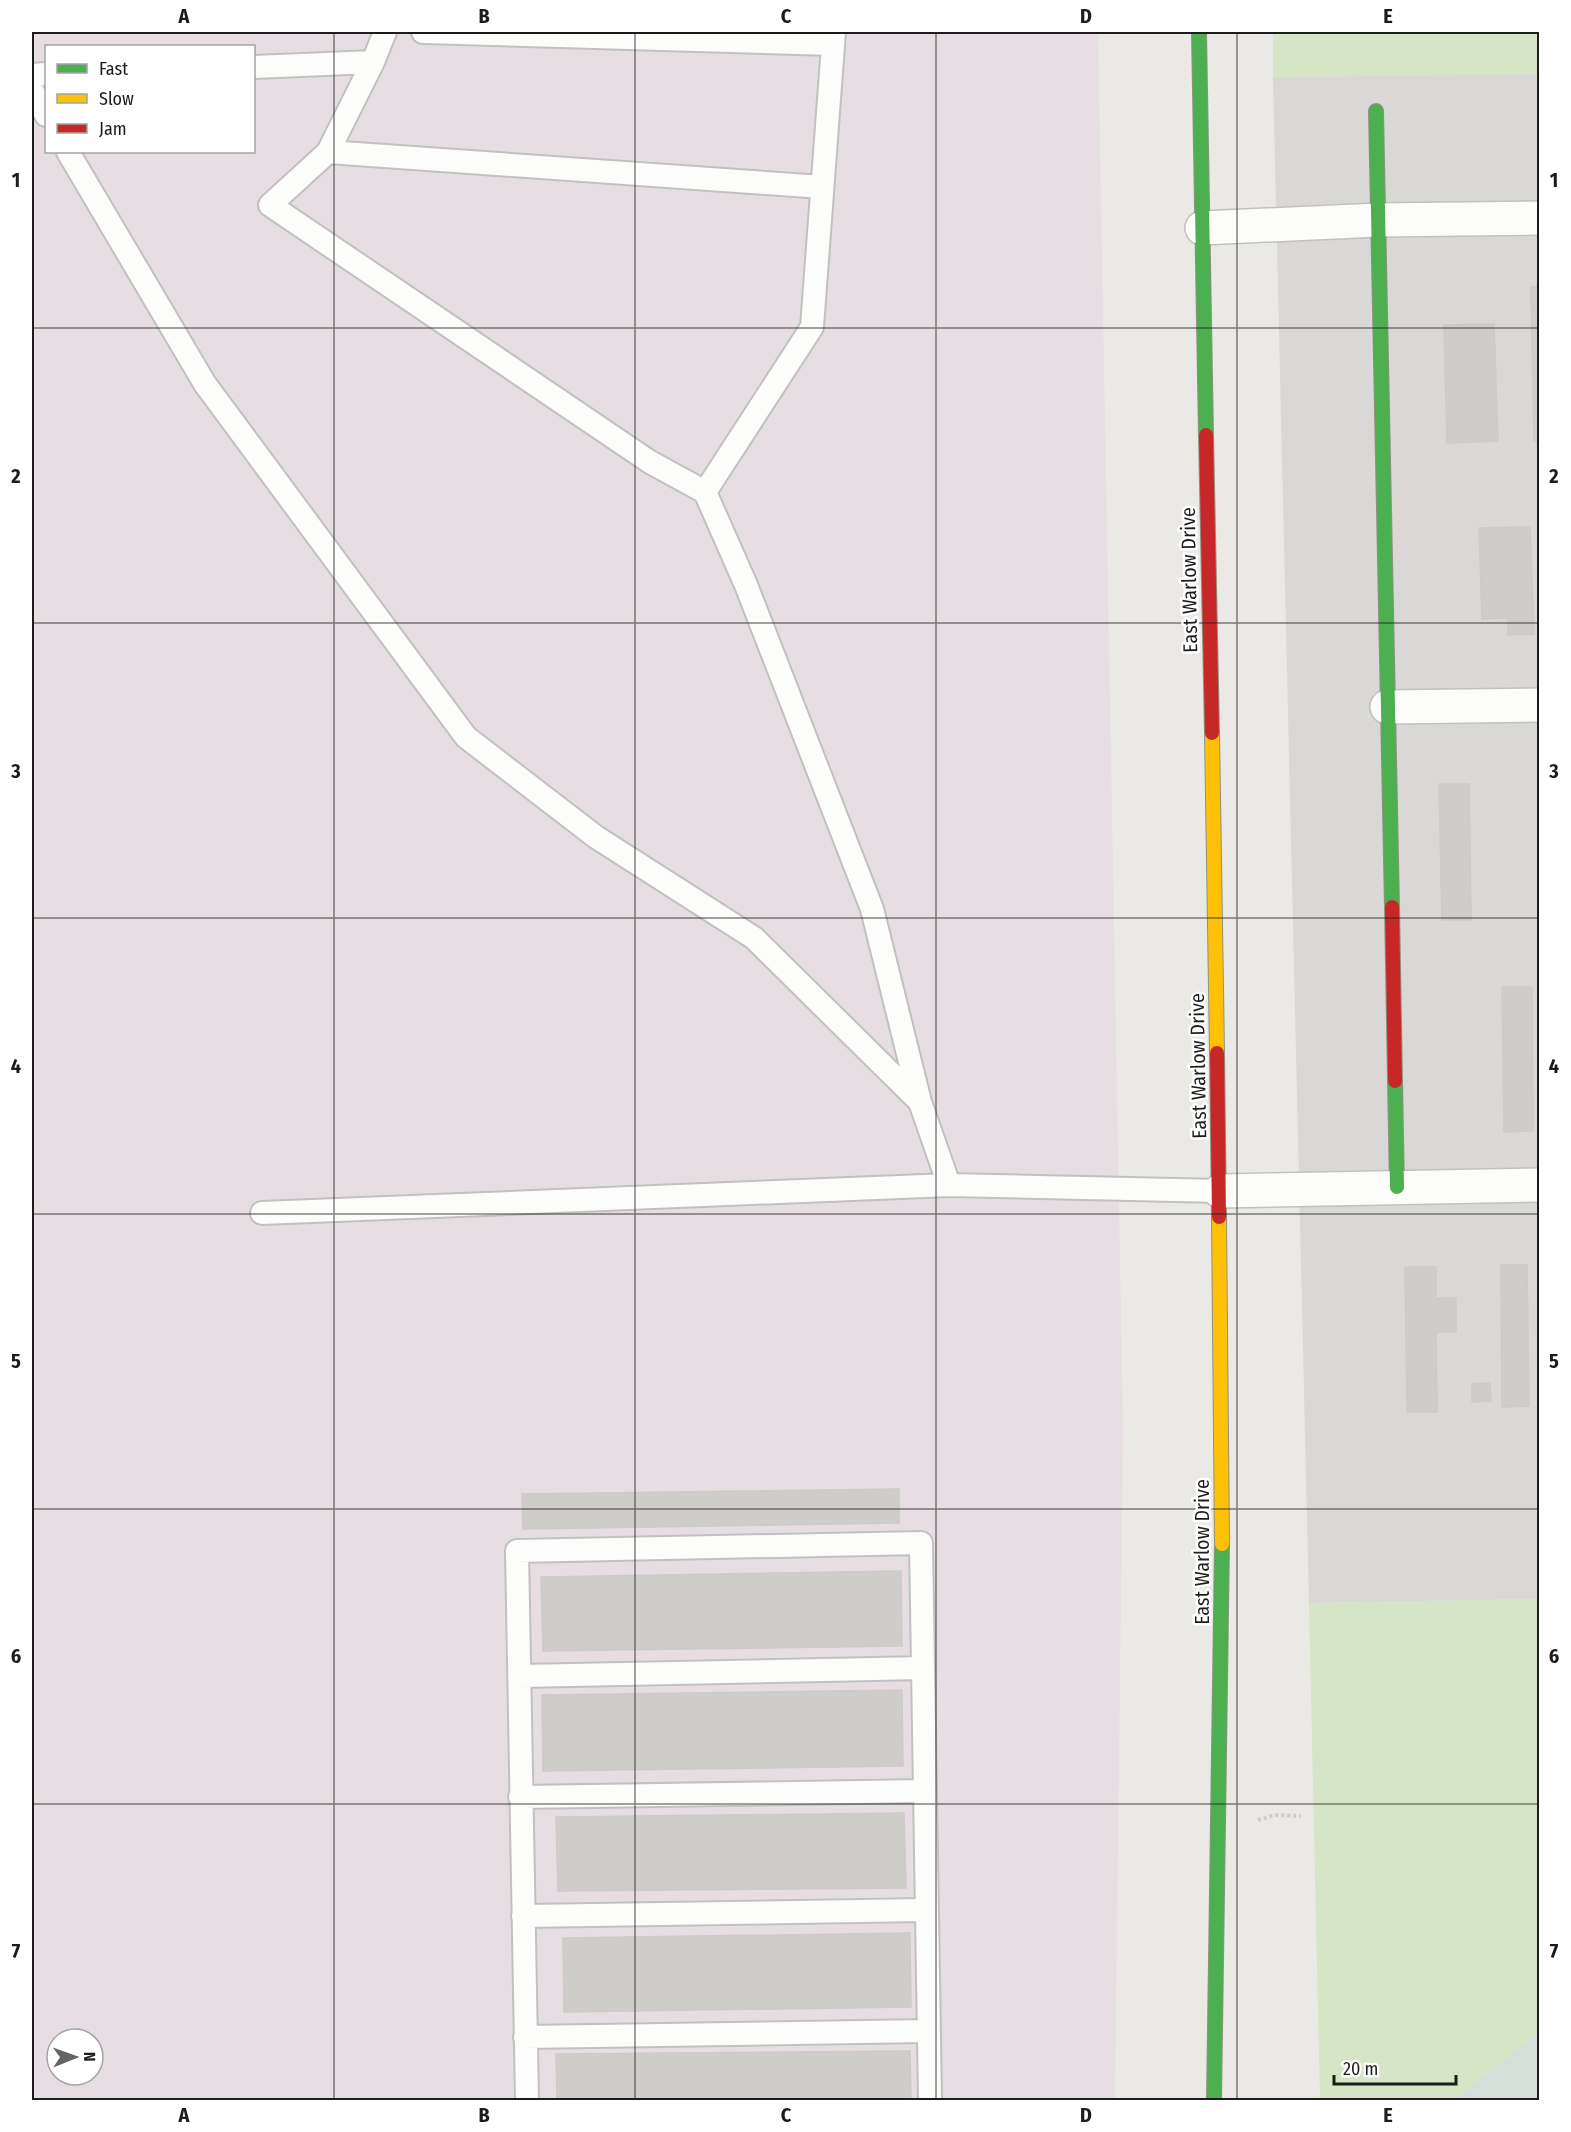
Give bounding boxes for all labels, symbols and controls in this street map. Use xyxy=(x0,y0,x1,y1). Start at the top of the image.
text: A xyxy=(178,4,191,28)
text: B xyxy=(478,4,490,28)
text: C xyxy=(781,4,792,28)
text: D xyxy=(1080,4,1092,28)
text: E xyxy=(1383,4,1393,28)
legend xyxy=(45,45,255,153)
text: Fast xyxy=(99,58,128,80)
text: Slow xyxy=(99,88,134,110)
text: Jam xyxy=(99,118,127,140)
text: 1 xyxy=(12,168,20,192)
text: 1 xyxy=(1550,168,1558,192)
text: 2 xyxy=(10,464,21,488)
text: 2 xyxy=(1548,464,1559,488)
street label: East Warlow Drive xyxy=(1176,507,1202,653)
text: 3 xyxy=(10,759,21,783)
text: 3 xyxy=(1548,759,1559,783)
street label: East Warlow Drive xyxy=(1185,993,1211,1139)
text: 4 xyxy=(11,1054,21,1078)
text: 4 xyxy=(1549,1054,1559,1078)
text: 5 xyxy=(11,1349,21,1373)
text: 5 xyxy=(1549,1349,1559,1373)
street label: East Warlow Drive xyxy=(1190,1479,1214,1625)
text: 6 xyxy=(11,1644,21,1668)
text: 6 xyxy=(1549,1644,1559,1668)
text: 7 xyxy=(12,1939,21,1963)
text: 7 xyxy=(1550,1939,1559,1963)
north arrow xyxy=(45,2027,105,2087)
scale bar xyxy=(1334,2048,1456,2086)
text: N xyxy=(80,2052,99,2062)
text: 20 m xyxy=(1343,2058,1378,2080)
text: A xyxy=(178,2103,191,2127)
text: B xyxy=(478,2103,490,2127)
text: C xyxy=(781,2103,792,2127)
text: D xyxy=(1080,2103,1092,2127)
text: E xyxy=(1383,2103,1393,2127)

